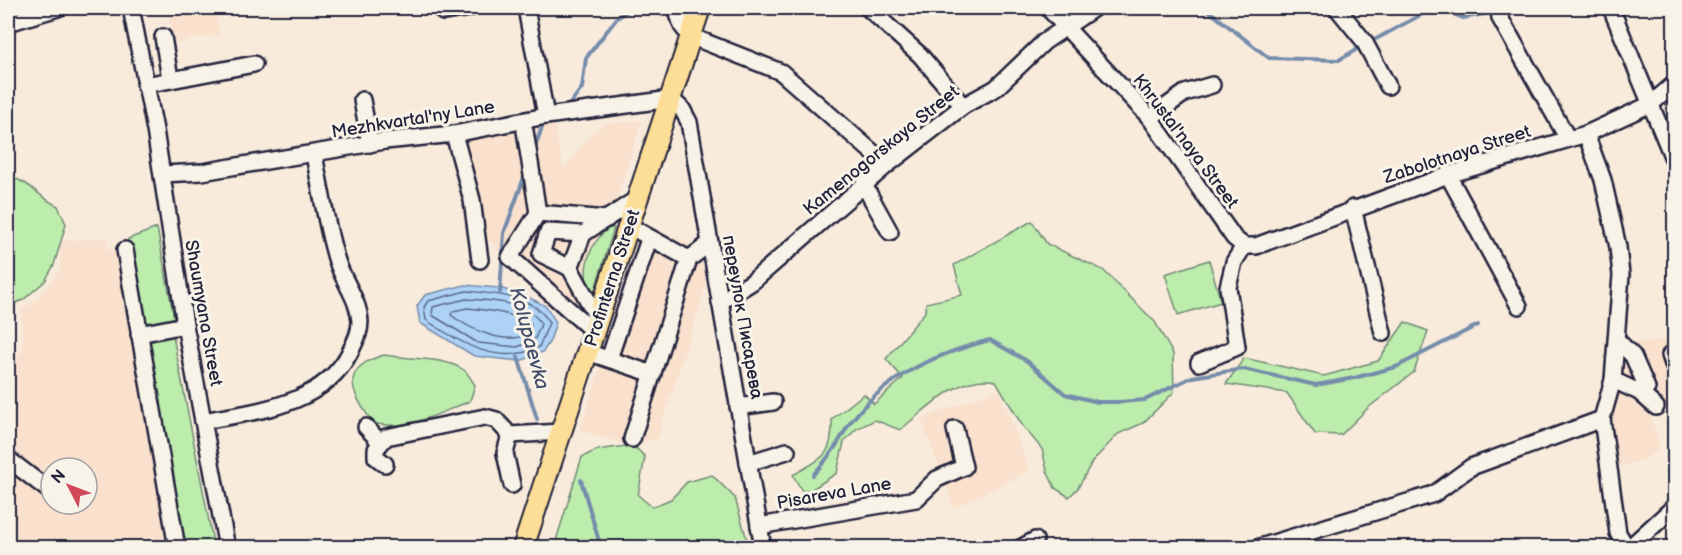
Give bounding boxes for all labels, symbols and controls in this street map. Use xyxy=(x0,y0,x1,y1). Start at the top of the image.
street label: Khrustal'naya Street xyxy=(1128,70,1243,213)
street label: Kamenogorskaya Street xyxy=(799,81,964,220)
street label: Mezhkvartal'ny Lane xyxy=(330,96,496,143)
street label: Zabolotnaya Street xyxy=(1380,121,1534,188)
street label: Profinterna Street xyxy=(580,206,645,349)
street label: переулок Писарева xyxy=(718,233,767,401)
street label: Shaumyana Street xyxy=(180,238,227,388)
water label: Kolupaevka xyxy=(504,284,554,392)
north arrow xyxy=(39,456,99,516)
text: N xyxy=(48,466,70,488)
street label: Pisareva Lane xyxy=(775,473,893,514)

